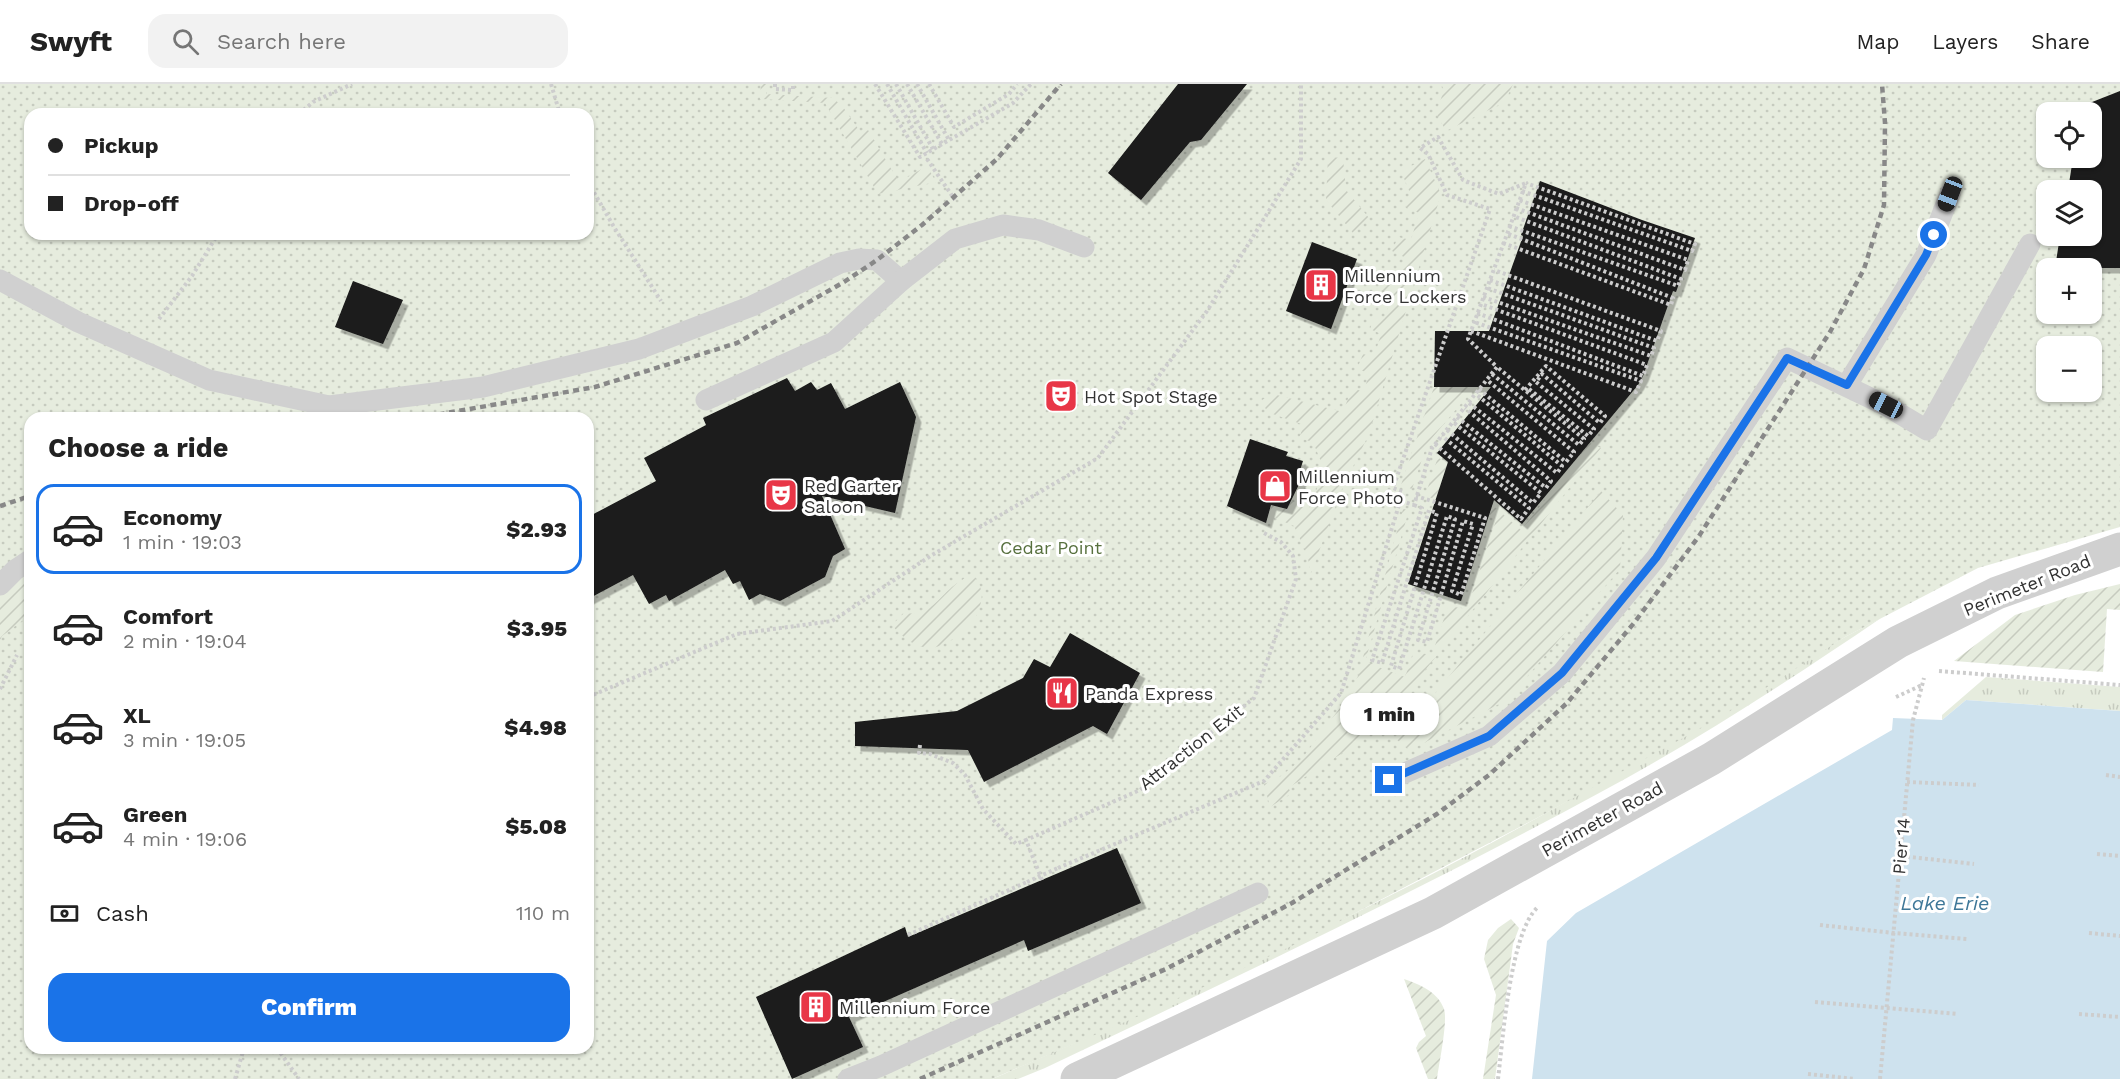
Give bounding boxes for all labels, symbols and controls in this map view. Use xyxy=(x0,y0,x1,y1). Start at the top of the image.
search box xyxy=(148,14,568,68)
text: Swyft xyxy=(30,25,112,58)
icon: search xyxy=(169,25,202,58)
text: Search here xyxy=(217,29,346,54)
text: Map xyxy=(1856,29,1899,54)
text: Layers xyxy=(1932,29,1998,54)
text: Share xyxy=(2031,29,2090,54)
map controls xyxy=(2036,102,2102,402)
button: locate xyxy=(2036,102,2102,168)
text: Pickup xyxy=(84,133,159,158)
car xyxy=(1935,174,1965,214)
button: layers xyxy=(2036,180,2102,246)
text: Drop-off xyxy=(84,191,179,216)
route start xyxy=(1920,221,1947,248)
button: + xyxy=(2036,258,2102,324)
place label: Millennium Force Lockers xyxy=(1344,265,1467,307)
building icon: Millennium Force Lockers xyxy=(1303,267,1339,303)
button: − xyxy=(2036,336,2102,402)
theatre icon: Hot Spot Stage xyxy=(1043,378,1079,414)
place label: Hot Spot Stage xyxy=(1084,386,1218,407)
car xyxy=(1866,389,1906,421)
text: Choose a ride xyxy=(48,432,228,464)
place label: Millennium Force Photo xyxy=(1298,466,1404,508)
shop icon: Millennium Force Photo xyxy=(1257,468,1293,504)
place label: Red Garter Saloon xyxy=(804,475,899,517)
theatre icon: Red Garter Saloon xyxy=(763,477,799,513)
icon: car xyxy=(51,502,105,556)
text: Economy xyxy=(123,505,222,530)
text: $2.93 xyxy=(506,517,567,542)
text: 1 min · 19:03 xyxy=(123,530,242,554)
park label: Cedar Point xyxy=(1000,537,1103,558)
street label: Perimeter Road xyxy=(1960,550,2094,620)
icon: car xyxy=(51,601,105,655)
text: Comfort xyxy=(123,604,213,629)
text: $3.95 xyxy=(507,616,567,641)
text: 2 min · 19:04 xyxy=(123,629,247,653)
restaurant icon: Panda Express xyxy=(1044,675,1080,711)
place label: Panda Express xyxy=(1085,683,1213,704)
callout: 1 min xyxy=(1340,693,1438,735)
icon: car xyxy=(51,700,105,754)
street label: Attraction Exit xyxy=(1135,700,1248,794)
text: 1 min xyxy=(1364,702,1415,726)
text: XL xyxy=(123,703,151,728)
text: $4.98 xyxy=(504,715,567,740)
text: 3 min · 19:05 xyxy=(123,728,246,752)
route end xyxy=(1375,766,1402,793)
street label: Perimeter Road xyxy=(1538,777,1666,861)
icon: car xyxy=(51,799,105,853)
text: Green xyxy=(123,802,187,827)
text: $5.08 xyxy=(505,814,567,839)
street label: Pier 14 xyxy=(1888,817,1914,875)
text: 4 min · 19:06 xyxy=(123,827,247,851)
water label: Lake Erie xyxy=(1900,891,1990,915)
icon: cash xyxy=(48,897,81,930)
text: Cash xyxy=(96,901,149,926)
text: 110 m xyxy=(516,901,570,925)
button: Confirm xyxy=(48,973,570,1042)
building icon: Millennium Force xyxy=(798,989,834,1025)
place label: Millennium Force xyxy=(839,997,990,1018)

